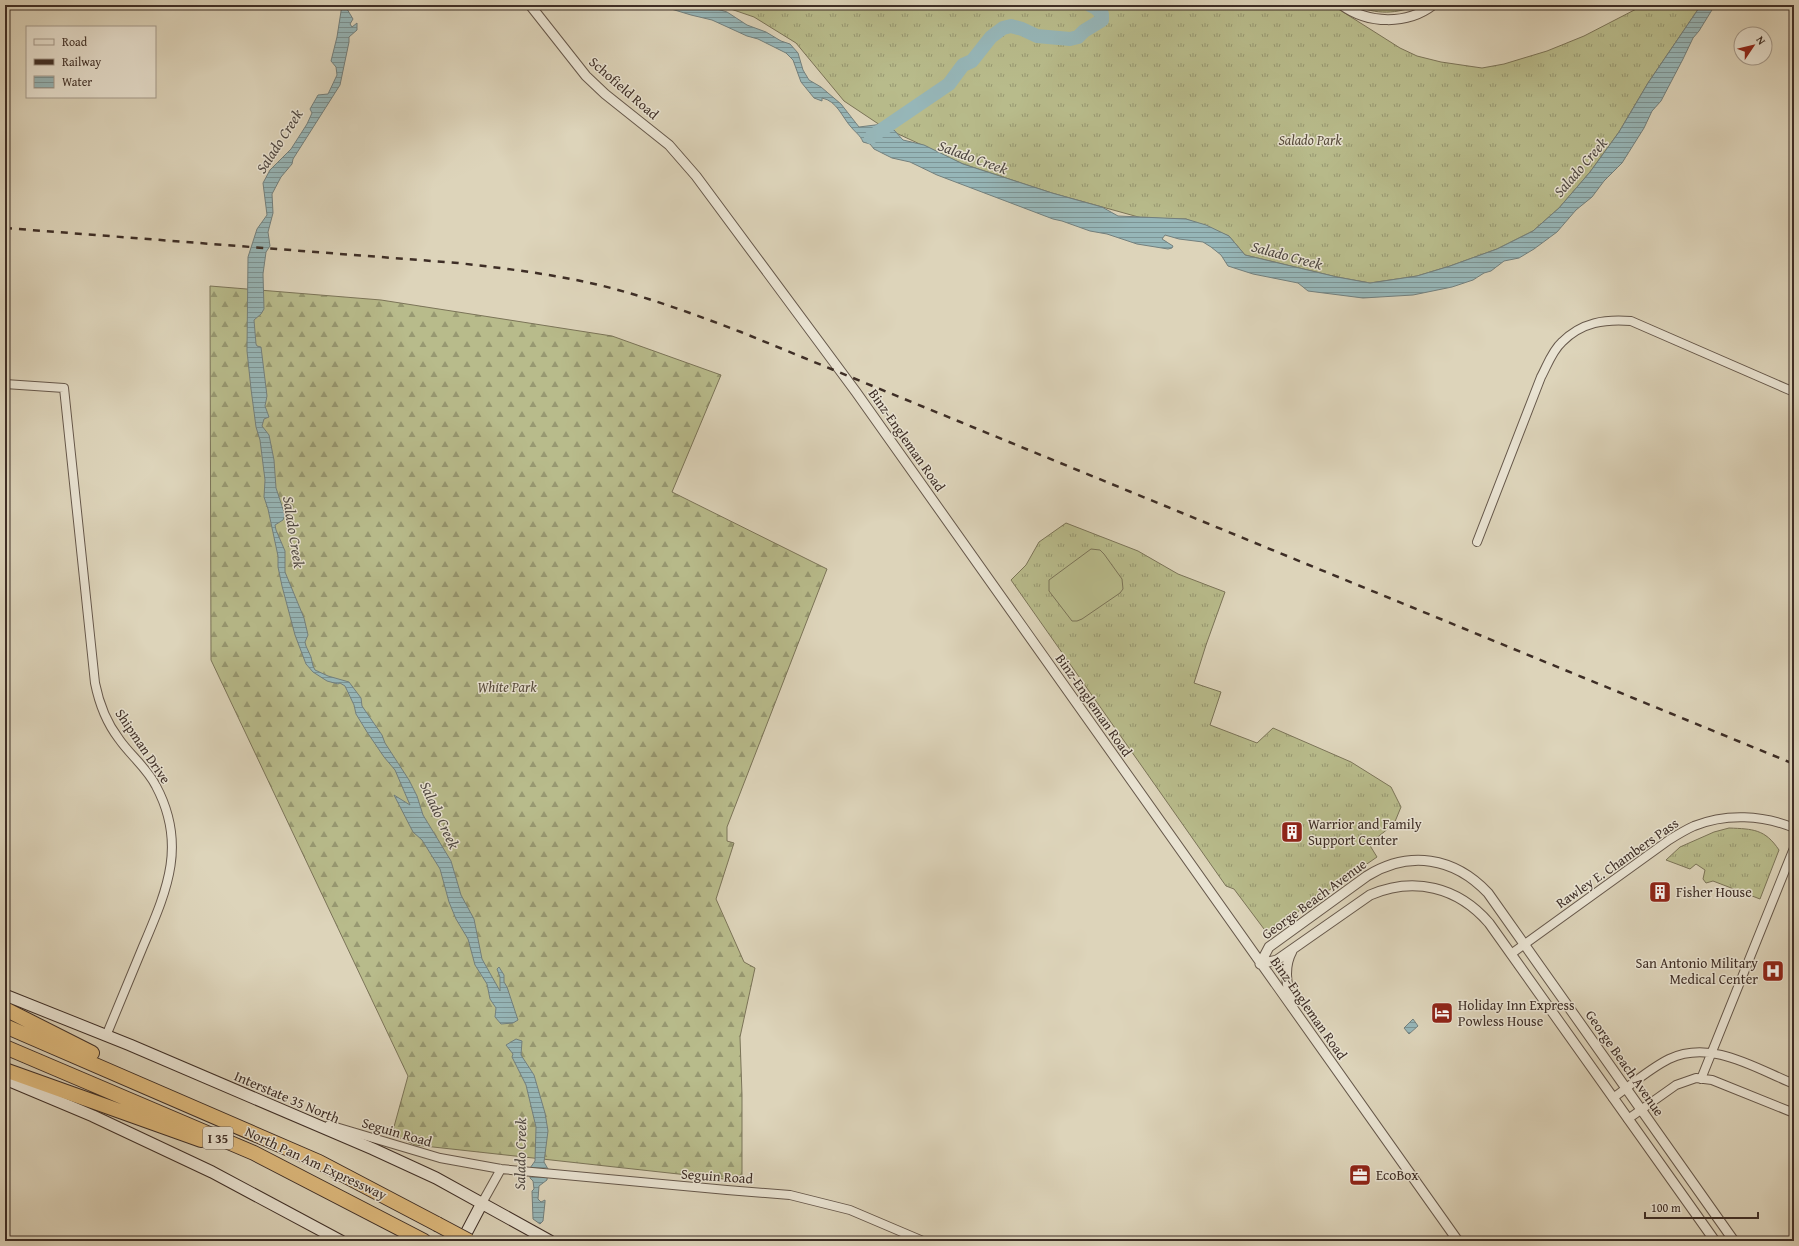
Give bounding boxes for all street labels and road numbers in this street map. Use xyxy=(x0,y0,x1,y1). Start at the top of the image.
street label: Schofield Road xyxy=(585,52,664,124)
street label: Binz-Engleman Road xyxy=(864,385,950,496)
street label: Binz-Engleman Road xyxy=(1051,650,1137,761)
street label: Shipman Drive xyxy=(110,705,176,788)
street label: Rawley E. Chambers Pass xyxy=(1552,813,1682,913)
street label: George Beach Avenue xyxy=(1257,854,1371,944)
street label: Binz-Engleman Road xyxy=(1266,953,1352,1064)
street label: George Beach Avenue xyxy=(1581,1006,1669,1120)
street label: Interstate 35 North xyxy=(231,1066,343,1128)
street label: Seguin Road xyxy=(360,1112,435,1152)
street label: North Pan Am Expressway xyxy=(242,1121,390,1205)
road number: I 35 xyxy=(203,1127,233,1149)
street label: Seguin Road xyxy=(680,1164,754,1189)

